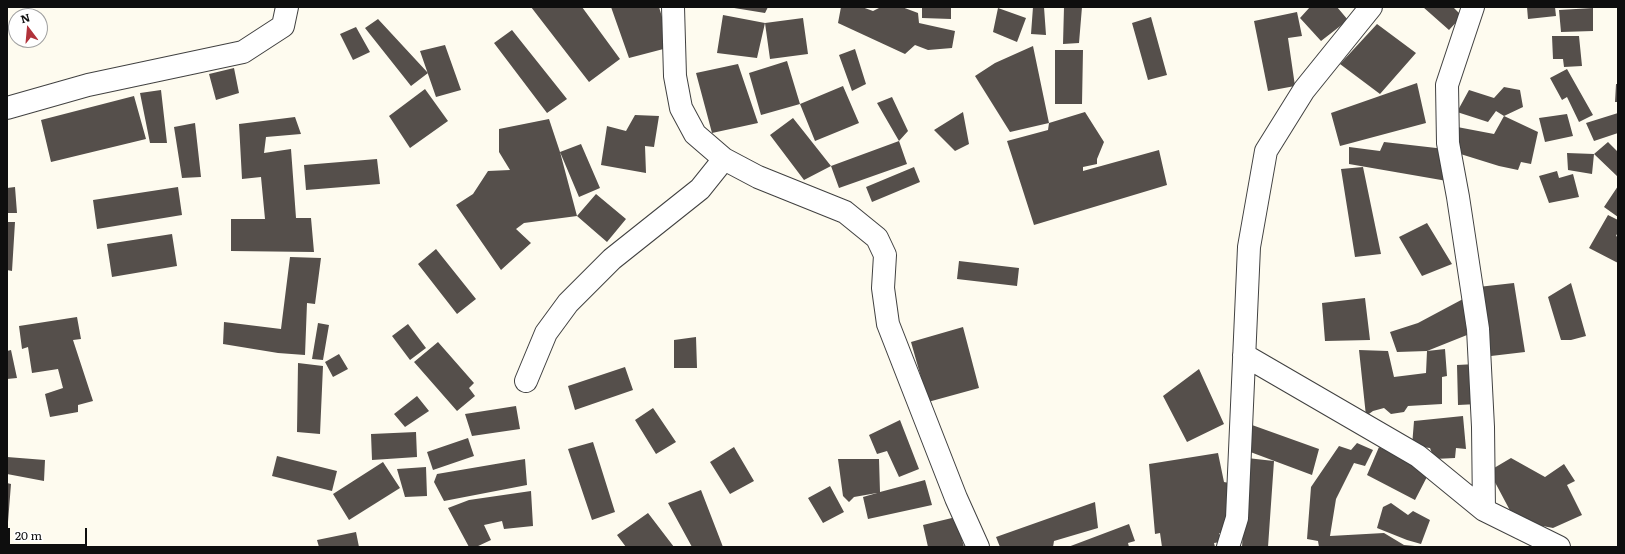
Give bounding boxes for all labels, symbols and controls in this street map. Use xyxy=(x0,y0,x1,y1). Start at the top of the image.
north arrow xyxy=(8,8,48,48)
text: N xyxy=(18,8,32,26)
scale bar xyxy=(10,520,89,546)
text: 20 m xyxy=(15,526,42,544)

